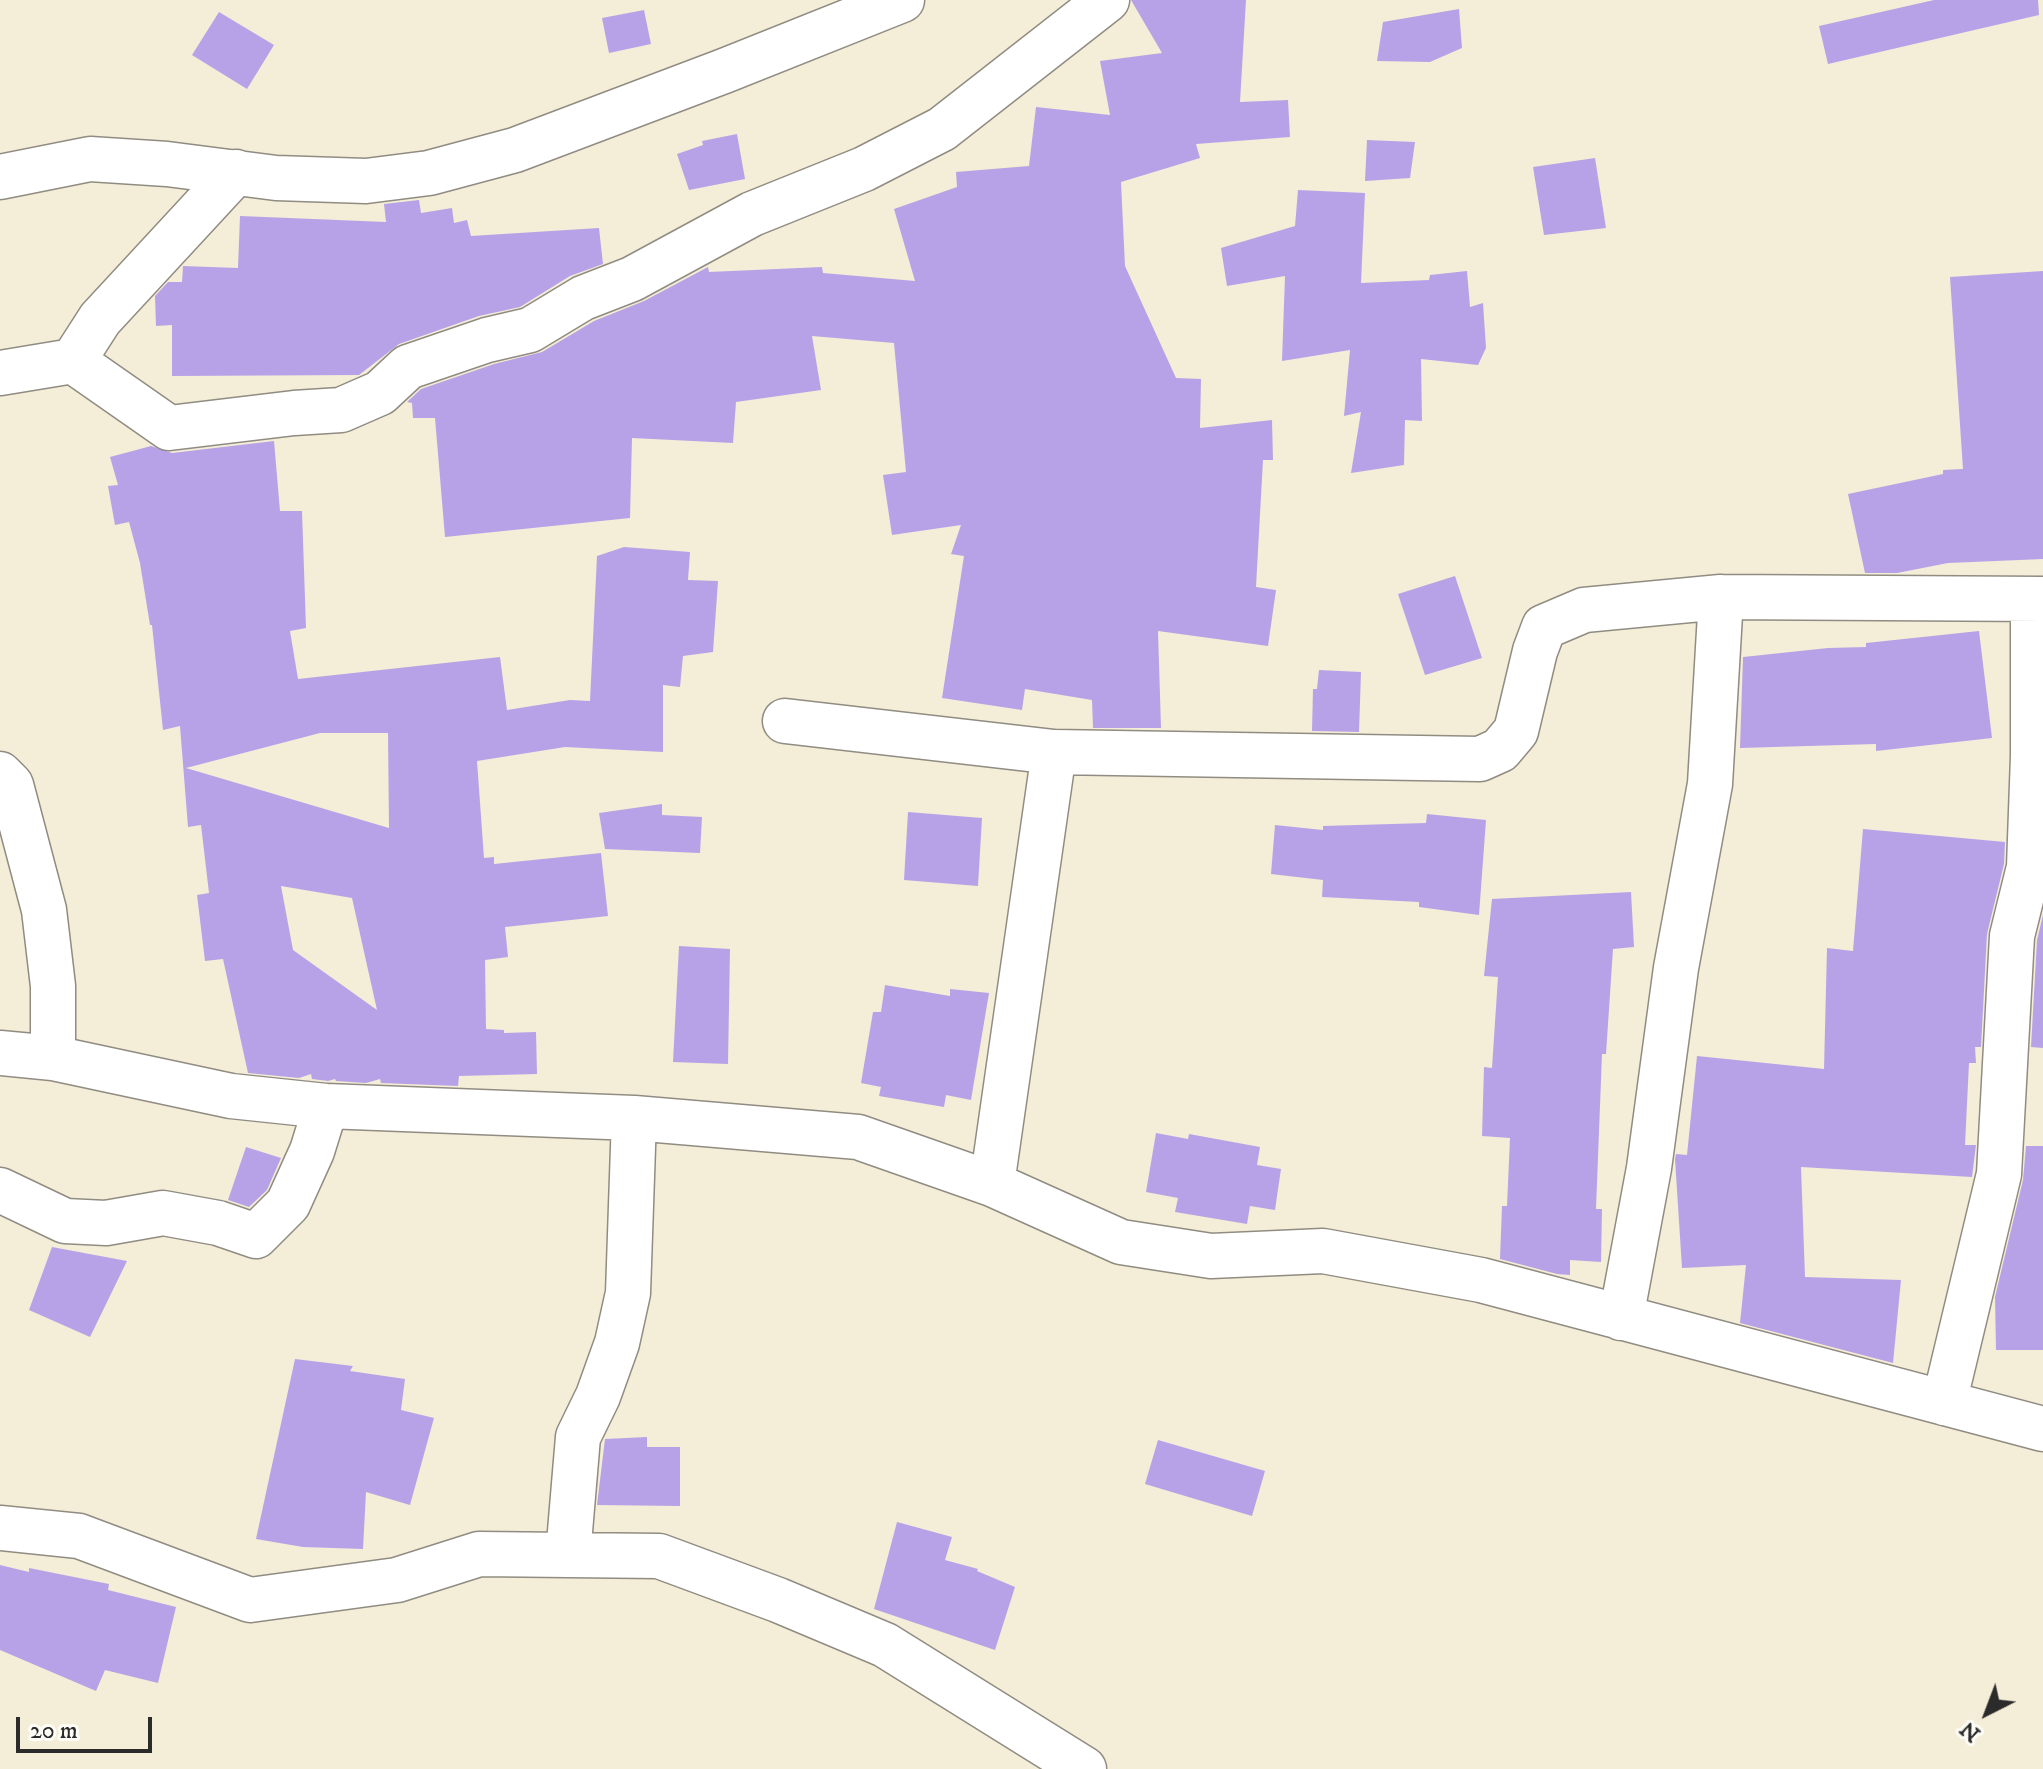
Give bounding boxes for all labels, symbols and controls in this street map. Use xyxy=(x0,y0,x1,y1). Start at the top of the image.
north arrow xyxy=(1947,1673,2027,1753)
scale bar xyxy=(20,1701,156,1751)
text: N xyxy=(1955,1715,1986,1747)
text: 20 m xyxy=(30,1716,78,1746)

